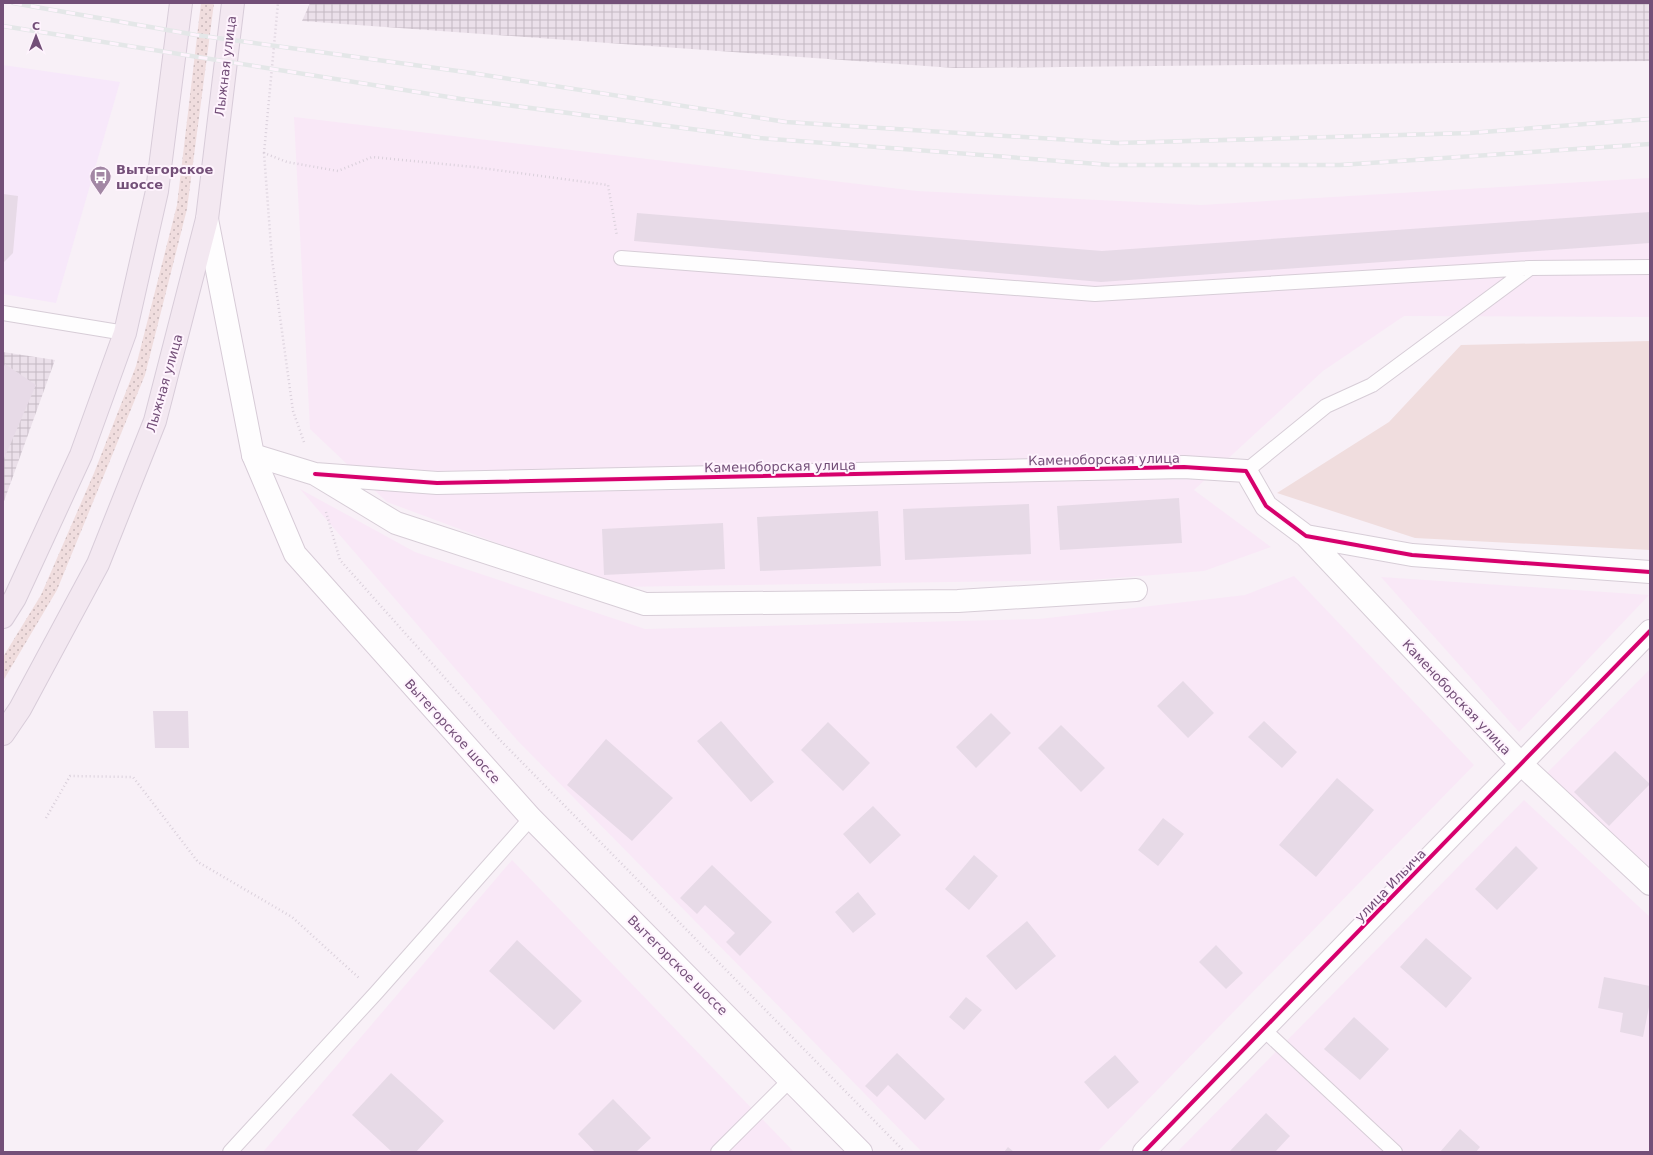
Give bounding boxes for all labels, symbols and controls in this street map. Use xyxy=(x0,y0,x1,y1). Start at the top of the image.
street label: Лыжная улица xyxy=(212,15,239,117)
north arrow xyxy=(16,16,56,56)
text: С xyxy=(32,20,40,33)
place label: Вытегорское шоссе xyxy=(116,162,214,192)
bus stop icon: Вытегорское шоссе xyxy=(87,163,113,196)
street label: Лыжная улица xyxy=(143,332,186,434)
street label: Каменоборская улица xyxy=(1028,451,1180,468)
street label: Каменоборская улица xyxy=(704,458,856,475)
street label: Каменоборская улица xyxy=(1399,637,1514,758)
street label: Вытегорское шоссе xyxy=(402,676,503,787)
street label: улица Ильича xyxy=(1352,846,1429,925)
street label: Вытегорское шоссе xyxy=(625,912,731,1018)

